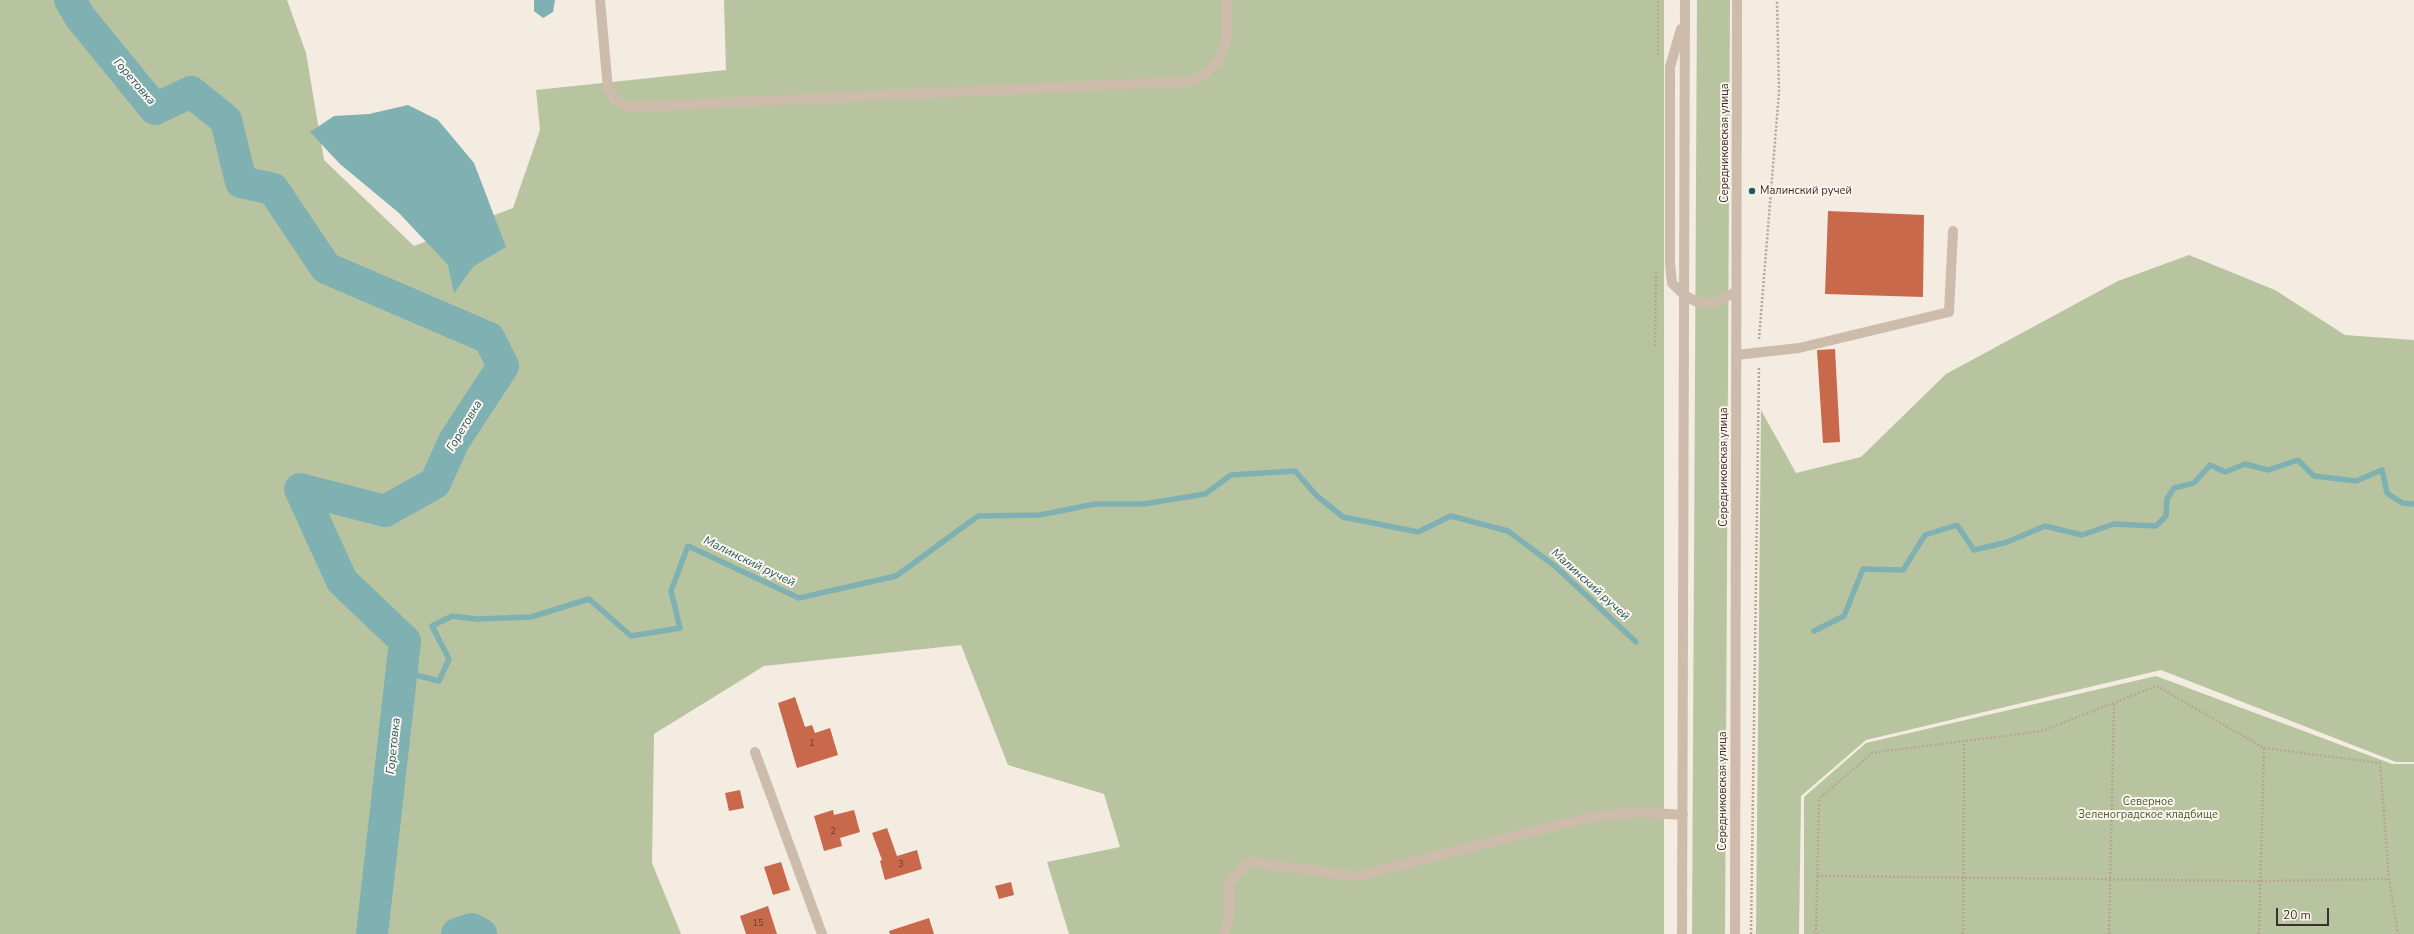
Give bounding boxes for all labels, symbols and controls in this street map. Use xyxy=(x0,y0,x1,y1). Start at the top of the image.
water label: Горетовка xyxy=(110,56,158,108)
street label: Середниковская улица xyxy=(1718,83,1732,203)
place label: Малинский ручей xyxy=(1760,184,1852,198)
marker: Малинский ручей xyxy=(1747,186,1757,196)
water label: Горетовка xyxy=(444,398,486,454)
street label: Середниковская улица xyxy=(1717,407,1731,527)
water label: Малинский ручей xyxy=(701,534,797,590)
water label: Малинский ручей xyxy=(1548,546,1632,624)
water label: Горетовка xyxy=(384,717,404,775)
street label: Середниковская улица xyxy=(1716,731,1730,851)
house number: 1 xyxy=(809,739,815,749)
park label: Северное Зеленоградское кладбище xyxy=(2078,795,2218,821)
house number: 2 xyxy=(830,827,836,837)
house number: 3 xyxy=(898,860,904,870)
scale bar xyxy=(2278,900,2331,926)
text: 20 m xyxy=(2283,907,2311,923)
house number: 15 xyxy=(753,919,763,929)

